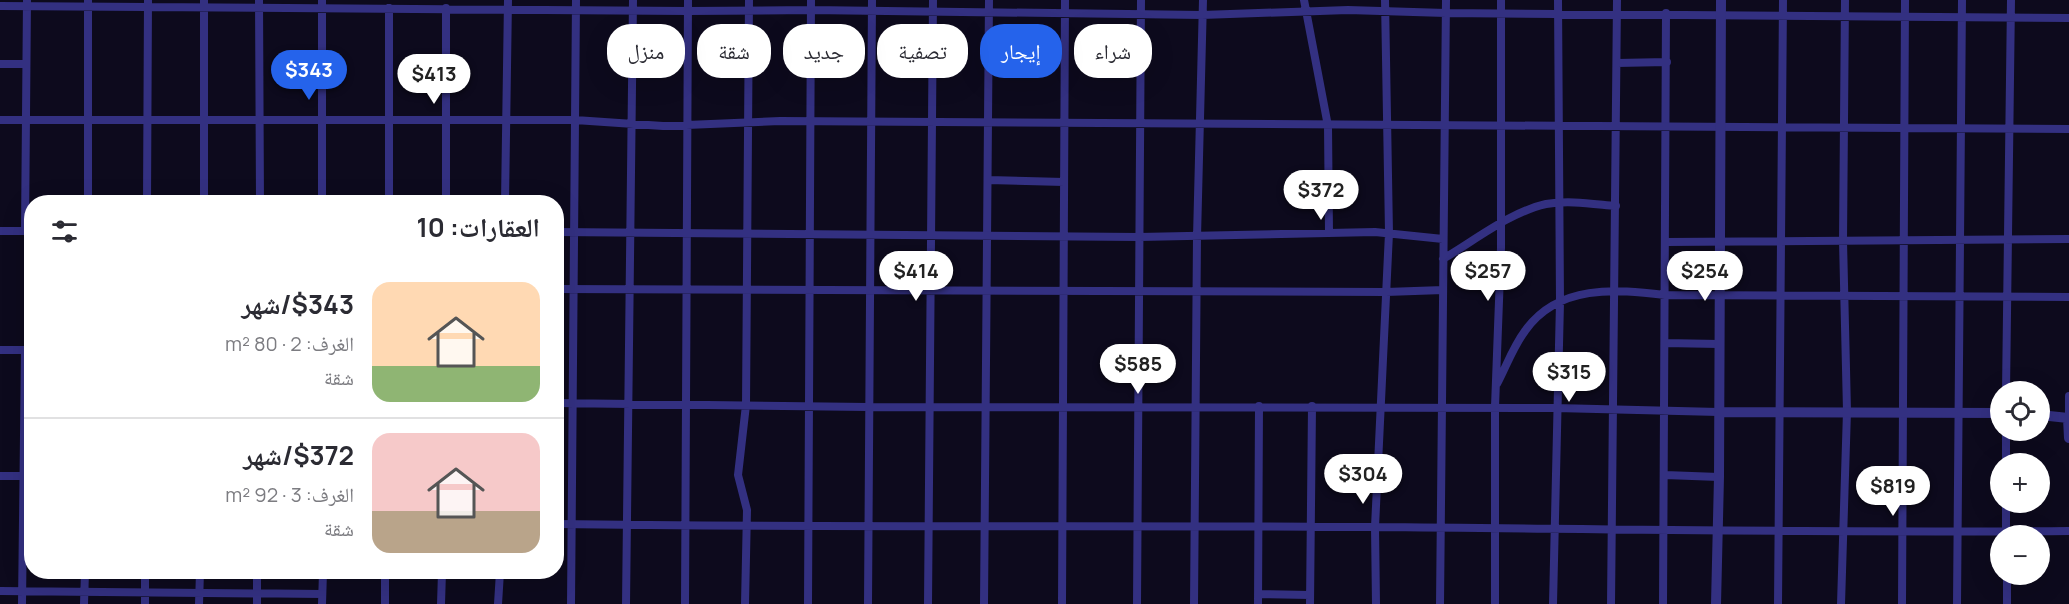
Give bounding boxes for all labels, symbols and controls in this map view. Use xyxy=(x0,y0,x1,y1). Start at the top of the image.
chip: منزل xyxy=(607,24,685,78)
chip: شقة xyxy=(697,24,771,78)
chip: جديد xyxy=(783,24,865,78)
chip: تصفية xyxy=(877,24,968,78)
chip: إيجار xyxy=(980,24,1062,78)
chip: شراء xyxy=(1074,24,1152,78)
pin: $343 xyxy=(273,50,345,101)
pin: $413 xyxy=(398,54,470,105)
text: $343 xyxy=(285,56,333,83)
text: $413 xyxy=(411,60,457,87)
pin: $372 xyxy=(1285,170,1357,221)
text: $372 xyxy=(1298,176,1344,203)
text: العقارات: 10 xyxy=(416,209,540,245)
icon: filters xyxy=(48,215,81,248)
pin: $414 xyxy=(880,251,952,302)
pin: $257 xyxy=(1452,251,1524,302)
pin: $254 xyxy=(1669,251,1741,302)
text: $414 xyxy=(893,257,939,284)
text: $257 xyxy=(1465,257,1511,284)
text: $254 xyxy=(1681,257,1729,284)
text: $343/شهر xyxy=(242,286,354,322)
icon: home xyxy=(420,306,492,378)
text: الغرف: 2 · 80 m² xyxy=(225,330,354,357)
pin: $585 xyxy=(1102,344,1174,395)
text: $585 xyxy=(1114,350,1162,377)
pin: $315 xyxy=(1533,352,1605,403)
text: $315 xyxy=(1547,358,1591,385)
text: شقة xyxy=(324,364,354,391)
map controls xyxy=(1990,381,2050,585)
button: locate xyxy=(1990,381,2050,441)
text: $372/شهر xyxy=(243,437,354,473)
button: + xyxy=(1990,453,2050,513)
pin: $304 xyxy=(1327,454,1399,505)
icon: home xyxy=(420,457,492,529)
text: $304 xyxy=(1338,460,1388,487)
pin: $819 xyxy=(1857,466,1929,517)
text: $819 xyxy=(1870,472,1916,499)
text: الغرف: 3 · 92 m² xyxy=(225,481,354,508)
text: شقة xyxy=(324,515,354,542)
button: − xyxy=(1990,525,2050,585)

